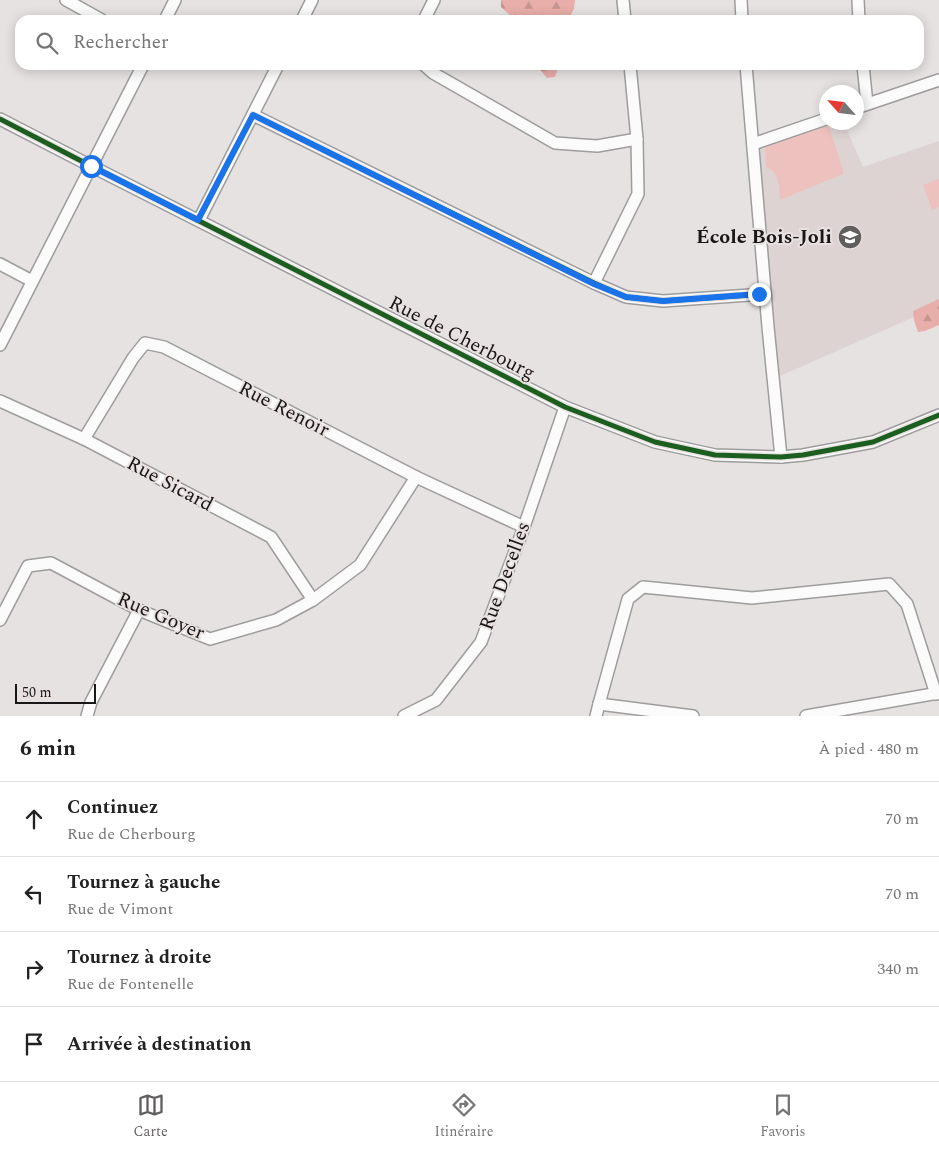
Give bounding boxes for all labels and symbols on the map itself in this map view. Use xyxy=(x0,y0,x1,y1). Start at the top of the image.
north arrow xyxy=(819,85,864,130)
route start xyxy=(80,155,103,178)
place label: École Bois-Joli xyxy=(696,222,832,252)
school or university icon: École Bois-Joli xyxy=(837,224,863,250)
route end xyxy=(748,283,771,306)
street label: Rue de Cherbourg xyxy=(383,288,541,388)
street label: Rue Renoir xyxy=(233,373,335,445)
street label: Rue Sicard xyxy=(121,449,219,519)
street label: Rue Decelles xyxy=(471,517,539,635)
street label: Rue Goyer xyxy=(113,584,209,648)
scale bar xyxy=(15,681,96,704)

